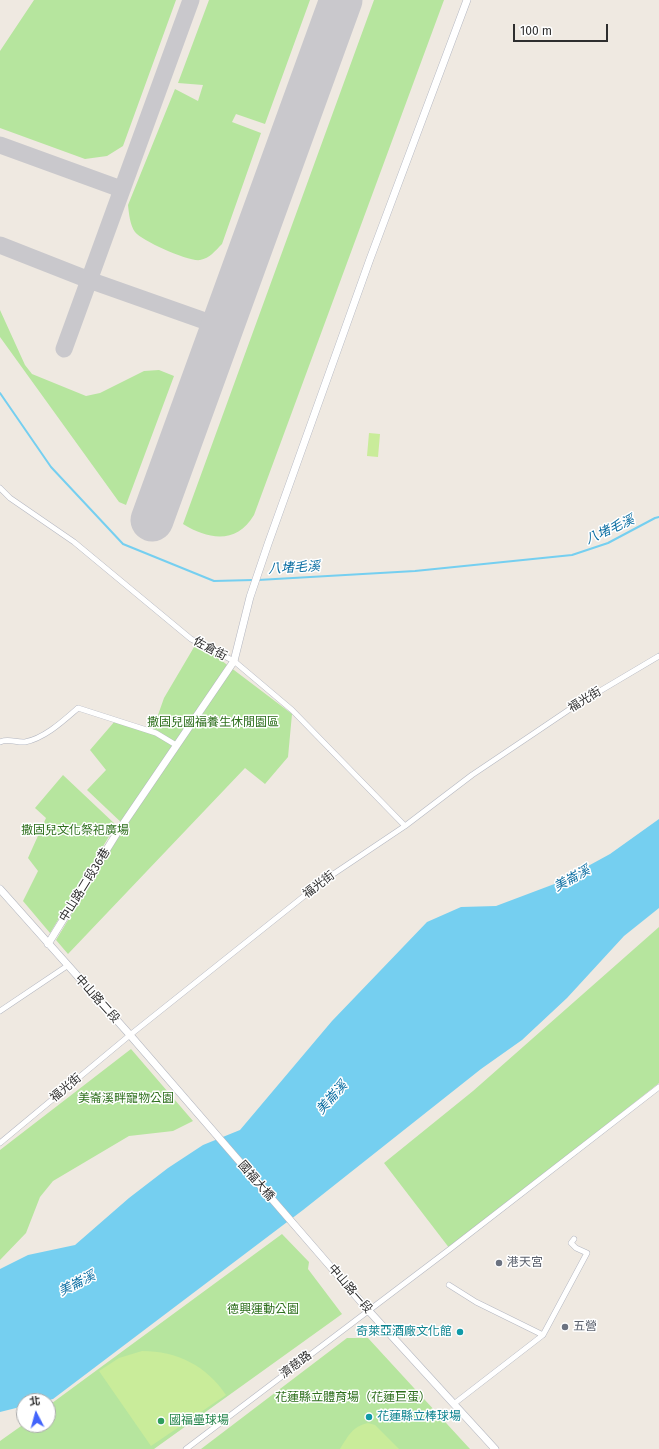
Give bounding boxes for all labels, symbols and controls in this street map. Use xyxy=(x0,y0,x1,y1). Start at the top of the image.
scale bar xyxy=(515,16,610,42)
text: 100 m xyxy=(520,24,552,38)
water label: 八堵毛溪 xyxy=(583,512,637,548)
water label: 八堵毛溪 xyxy=(268,559,320,577)
street label: 佐倉街 xyxy=(191,634,229,664)
street label: 福光街 xyxy=(566,685,604,715)
park label: 撒固兒國福養生休閒園區 xyxy=(147,716,279,730)
park label: 撒固兒文化祭祀廣場 xyxy=(21,824,129,838)
street label: 中山路二段36巷 xyxy=(57,845,113,925)
water label: 美崙溪 xyxy=(551,863,593,895)
street label: 福光街 xyxy=(300,868,338,902)
street label: 中山路二段 xyxy=(72,972,122,1026)
street label: 福光街 xyxy=(48,1071,84,1105)
water label: 美崙溪 xyxy=(313,1078,351,1118)
park label: 美崙溪畔寵物公園 xyxy=(78,1092,174,1106)
street label: 國福大橋 xyxy=(235,1158,277,1204)
place label: 港天宮 xyxy=(507,1256,543,1270)
marker: 港天宮 xyxy=(494,1258,504,1268)
street label: 中山路一段 xyxy=(325,1262,375,1316)
water label: 美崙溪 xyxy=(56,1268,98,1300)
park label: 德興運動公園 xyxy=(227,1303,299,1317)
place label: 五營 xyxy=(573,1320,597,1334)
marker: 五營 xyxy=(560,1322,570,1332)
place label: 奇萊亞酒廠文化館 xyxy=(356,1325,452,1339)
marker: 奇萊亞酒廠文化館 xyxy=(455,1327,465,1337)
street label: 濟慈路 xyxy=(277,1348,315,1382)
park label: 花蓮縣立體育場（花蓮巨蛋） xyxy=(275,1391,431,1405)
north arrow xyxy=(16,1393,56,1433)
text: 北 xyxy=(29,1395,41,1409)
place label: 花蓮縣立棒球場 xyxy=(377,1410,461,1424)
marker: 花蓮縣立棒球場 xyxy=(364,1412,374,1422)
place label: 國福壘球場 xyxy=(169,1414,229,1428)
marker: 國福壘球場 xyxy=(156,1416,166,1426)

